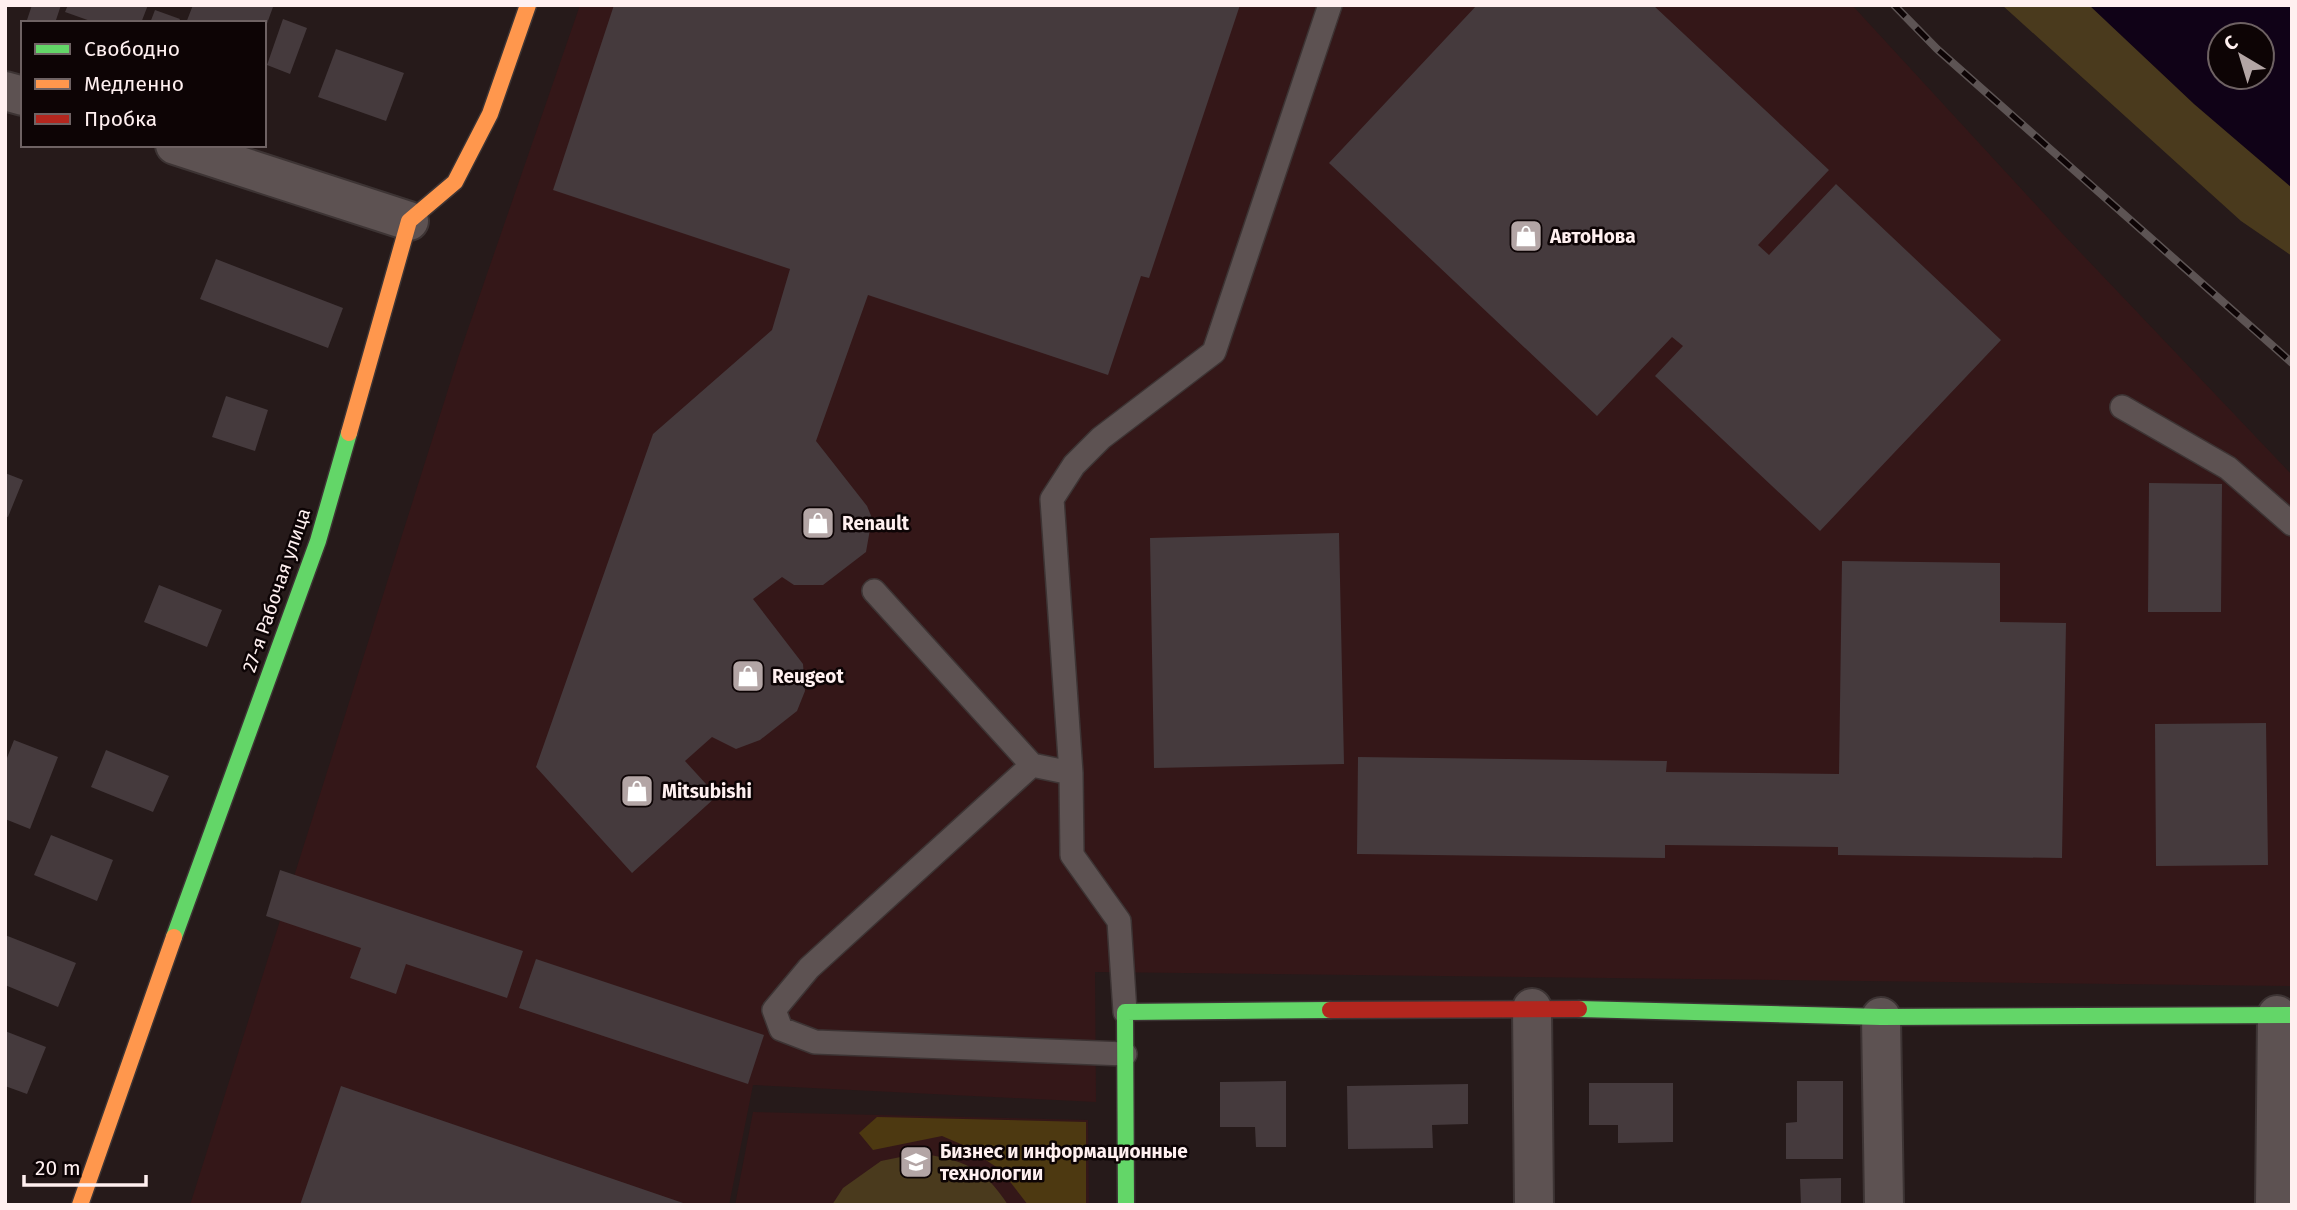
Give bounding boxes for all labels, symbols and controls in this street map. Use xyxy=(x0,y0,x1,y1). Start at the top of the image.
legend xyxy=(21,21,266,147)
north arrow xyxy=(2206,21,2276,91)
text: С xyxy=(2219,31,2242,55)
text: Свободно xyxy=(84,36,180,62)
text: Медленно xyxy=(84,71,184,97)
text: Пробка xyxy=(84,106,157,132)
shop icon: АвтоНова xyxy=(1507,217,1545,255)
place label: АвтоНова xyxy=(1549,225,1636,248)
shop icon: Renault xyxy=(799,504,837,542)
street label: 27-я Рабочая улица xyxy=(238,505,315,675)
place label: Renault xyxy=(842,512,910,535)
shop icon: Reugeot xyxy=(729,657,767,695)
place label: Reugeot xyxy=(772,665,844,688)
shop icon: Mitsubishi xyxy=(618,772,656,810)
place label: Mitsubishi xyxy=(662,780,752,803)
place label: Бизнес и информационные технологии xyxy=(940,1140,1188,1185)
school or university icon: Бизнес и информационные технологии xyxy=(897,1143,935,1181)
scale bar xyxy=(24,1144,147,1188)
text: 20 m xyxy=(35,1155,81,1181)

